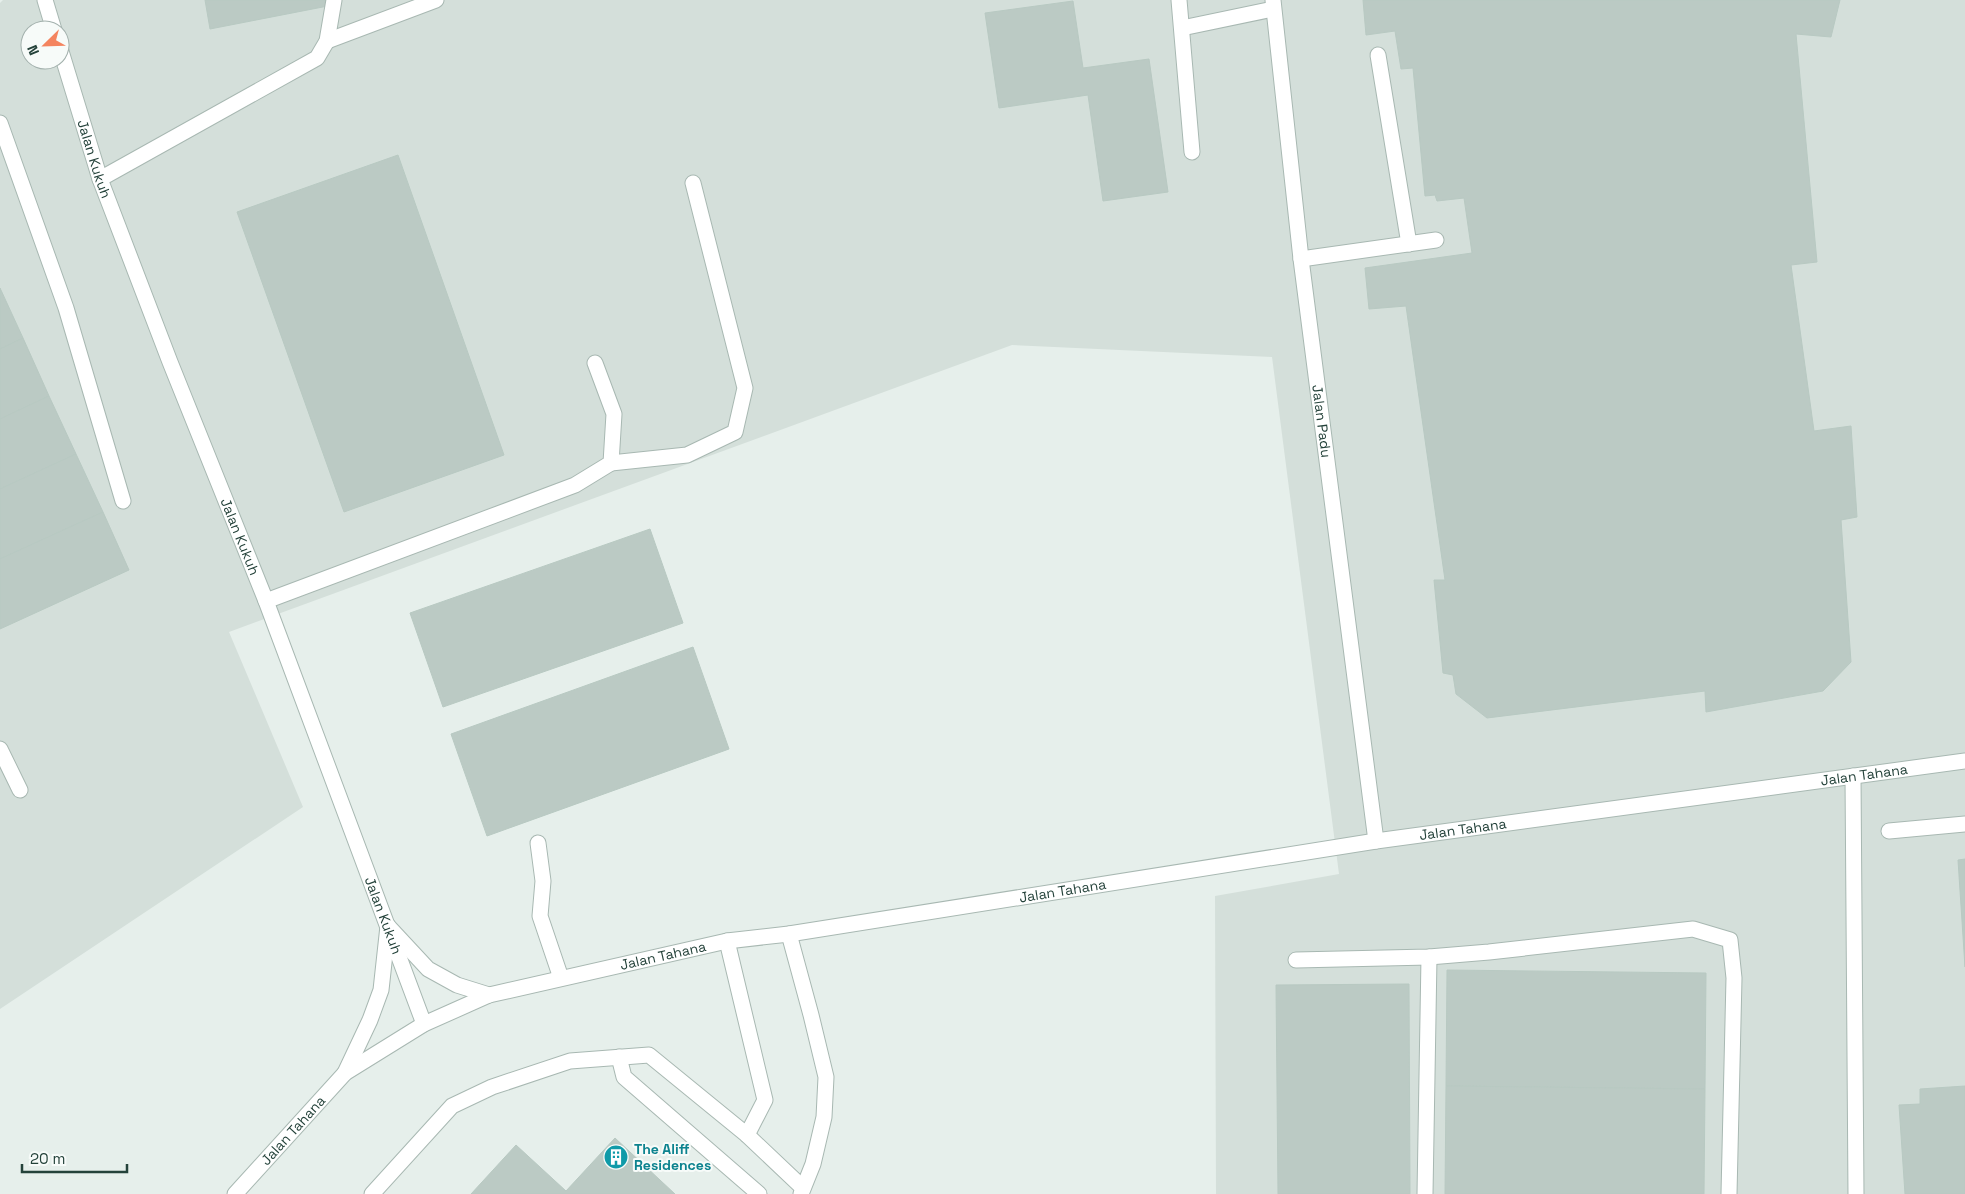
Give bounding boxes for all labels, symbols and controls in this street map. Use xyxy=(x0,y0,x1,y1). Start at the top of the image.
north arrow xyxy=(20,20,70,70)
text: N xyxy=(23,42,43,58)
street label: Jalan Kukuh xyxy=(73,117,115,201)
street label: Jalan Padu xyxy=(1308,384,1336,459)
street label: Jalan Kukuh xyxy=(217,495,264,578)
street label: Jalan Tahana xyxy=(1819,760,1909,790)
street label: Jalan Tahana xyxy=(1418,814,1507,844)
street label: Jalan Kukuh xyxy=(361,874,406,957)
street label: Jalan Tahana xyxy=(1018,875,1107,906)
street label: Jalan Tahana xyxy=(618,937,708,974)
street label: Jalan Tahana xyxy=(257,1092,329,1169)
place label: The Aliff Residences xyxy=(634,1140,711,1174)
scale bar xyxy=(22,1142,128,1174)
building icon: The Aliff Residences xyxy=(603,1144,629,1170)
text: 20 m xyxy=(30,1149,65,1168)

